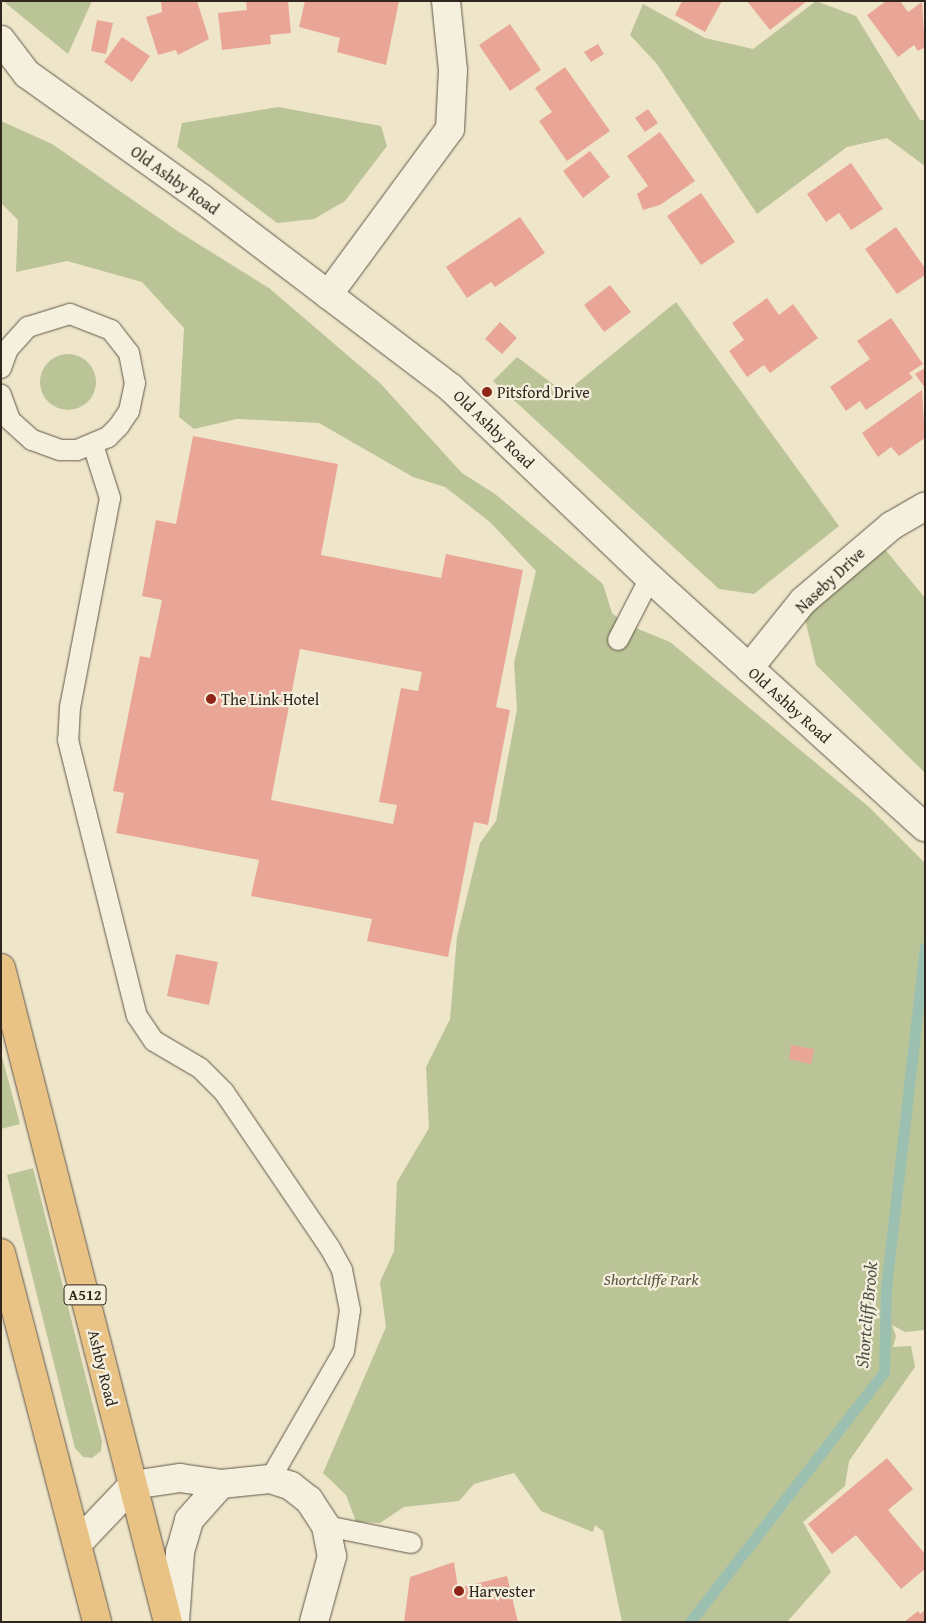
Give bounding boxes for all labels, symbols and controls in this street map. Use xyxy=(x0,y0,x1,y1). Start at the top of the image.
street label: Old Ashby Road xyxy=(127,142,223,218)
place label: Pitsford Drive xyxy=(497,382,590,402)
street label: Old Ashby Road xyxy=(450,386,538,472)
marker: Pitsford Drive xyxy=(481,386,493,398)
street label: Naseby Drive xyxy=(791,543,869,617)
street label: Old Ashby Road xyxy=(745,663,835,747)
place label: The Link Hotel xyxy=(221,689,319,709)
marker: The Link Hotel xyxy=(205,693,217,705)
water label: Shortcliff Brook xyxy=(852,1261,882,1369)
park label: Shortcliffe Park xyxy=(604,1269,698,1289)
road number: A512 xyxy=(62,1282,108,1308)
street label: Ashby Road xyxy=(84,1328,122,1408)
place label: Harvester xyxy=(469,1581,535,1601)
marker: Harvester xyxy=(453,1585,465,1597)

